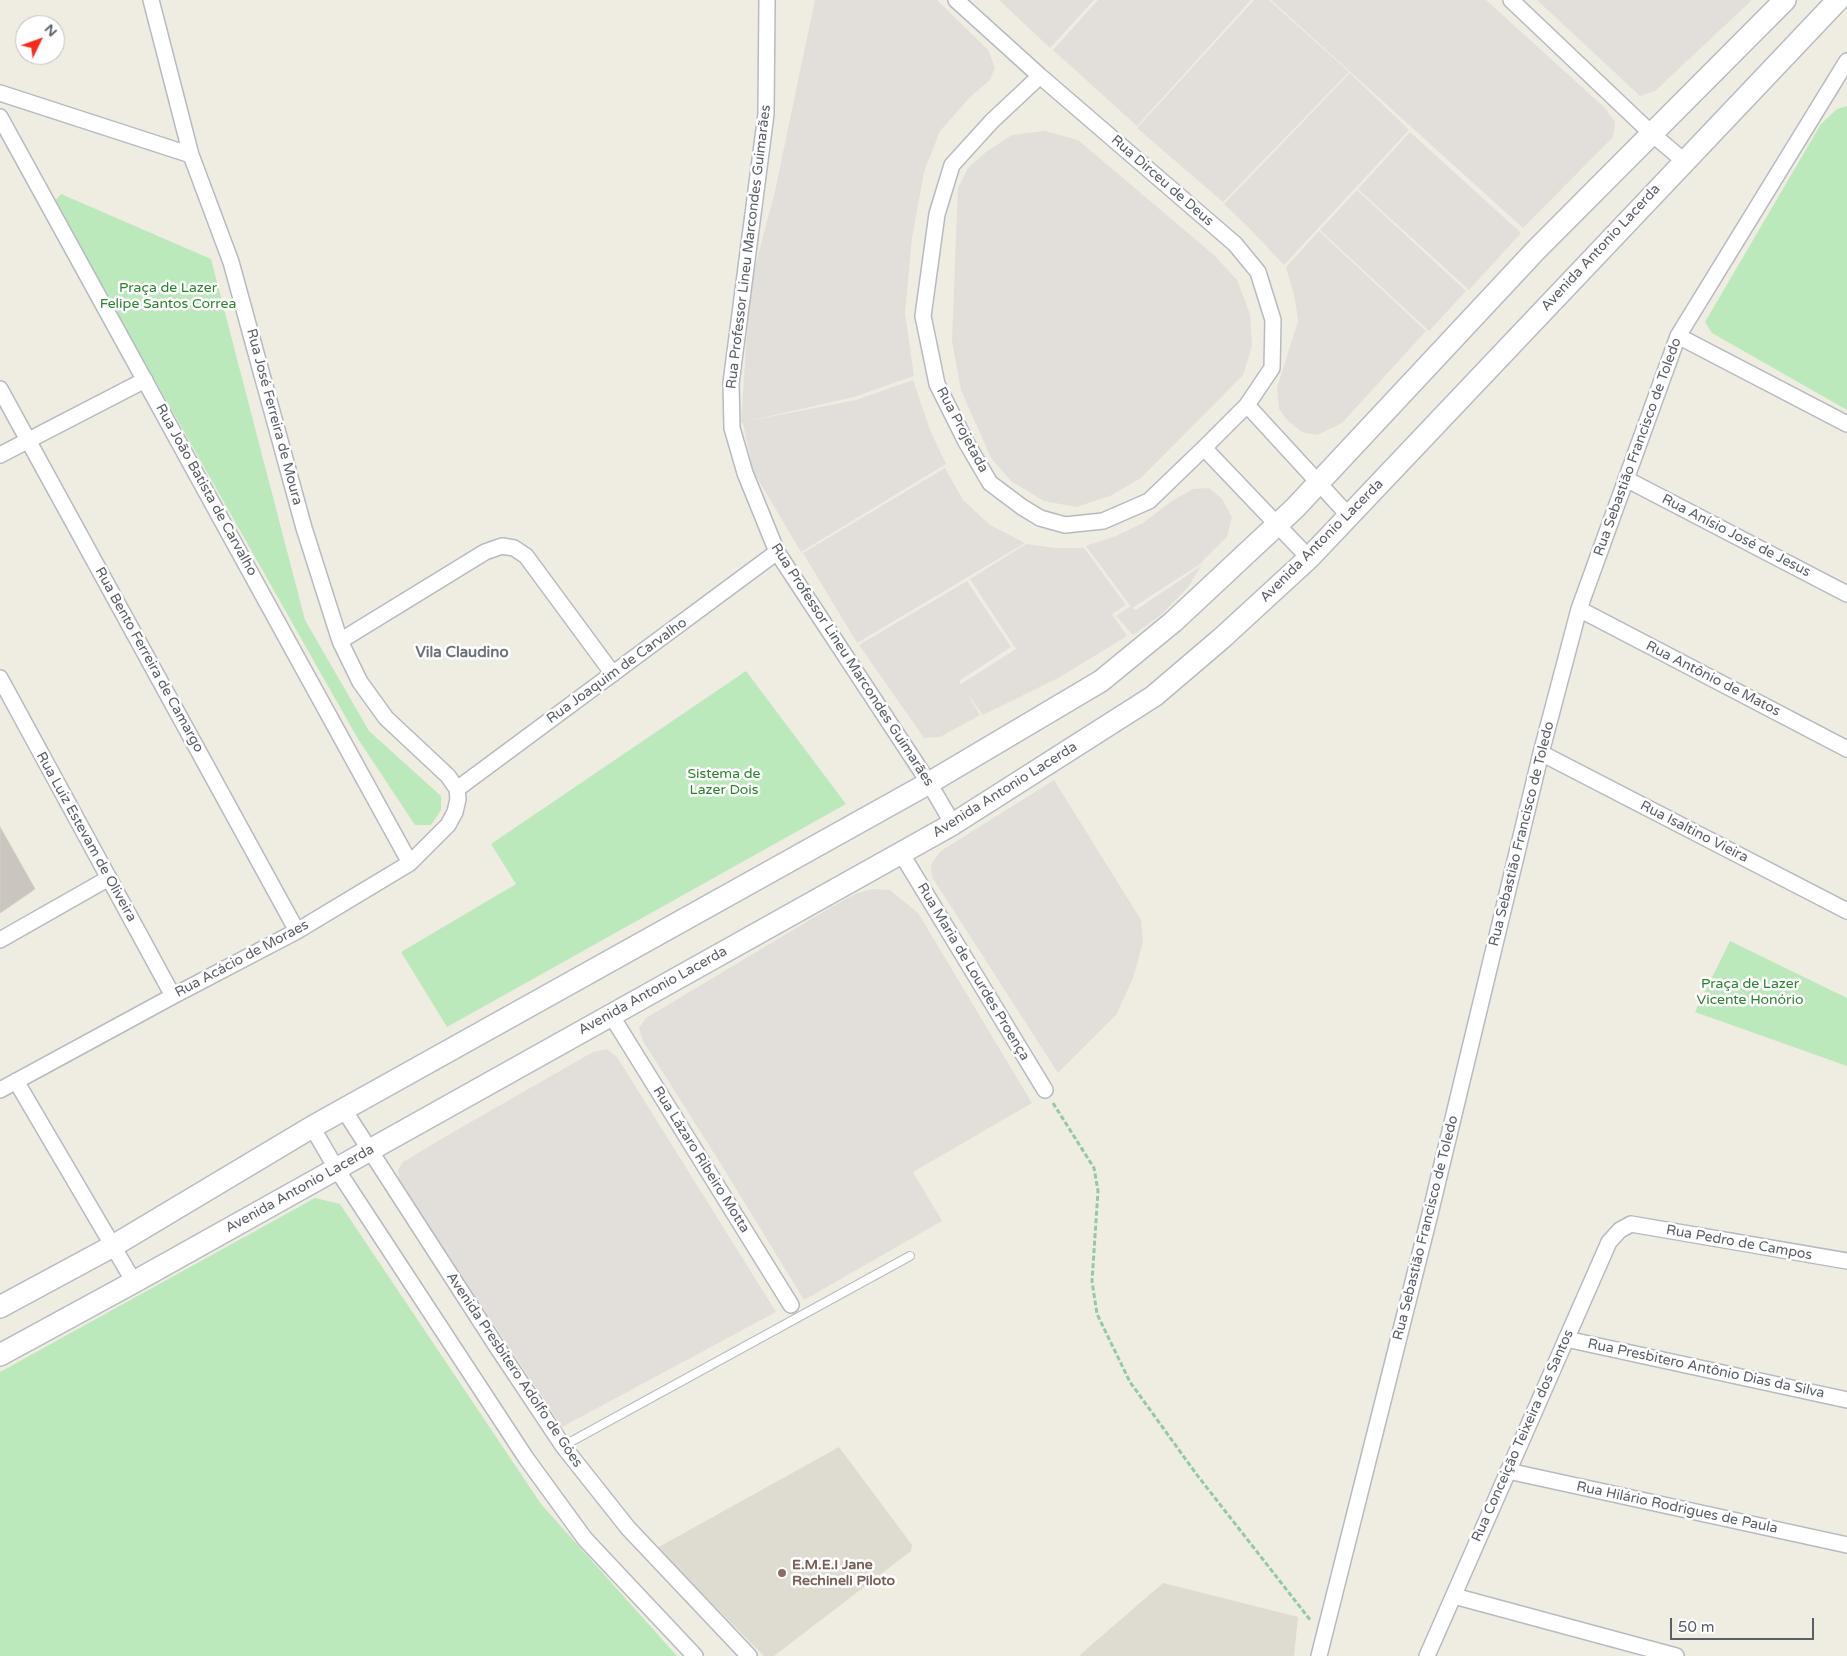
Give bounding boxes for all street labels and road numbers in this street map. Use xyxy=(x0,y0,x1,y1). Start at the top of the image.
street label: Rua Professor Lineu Marcondes Guimarães xyxy=(723,104,775,390)
street label: Rua Dirceu de Deus xyxy=(1107,132,1217,230)
street label: Avenida Antonio Lacerda xyxy=(1538,181,1664,315)
street label: Rua José Ferreira de Moura xyxy=(242,327,306,507)
street label: Rua Sebastião Francisco de Toledo xyxy=(1591,336,1685,558)
street label: Rua Projetada xyxy=(932,384,992,476)
street label: Rua João Batista de Carvalho xyxy=(152,401,260,579)
street label: Avenida Antonio Lacerda xyxy=(1257,476,1387,606)
street label: Rua Anísio José de Jesus xyxy=(1659,491,1813,581)
street label: Rua Professor Lineu Marcondes Guimarães xyxy=(767,540,937,790)
street label: Rua Bento Ferreira de Camargo xyxy=(91,564,207,756)
street label: Rua Joaquim de Carvalho xyxy=(544,614,690,728)
street label: Rua Antônio de Matos xyxy=(1643,638,1783,720)
street label: Rua Sebastião Francisco de Toledo xyxy=(1486,720,1558,948)
street label: Avenida Antonio Lacerda xyxy=(930,739,1080,841)
street label: Rua Luiz Estevam de Oliveira xyxy=(32,749,140,925)
street label: Rua Isaltino Vieira xyxy=(1637,797,1751,867)
street label: Rua Maria de Lourdes Proença xyxy=(913,880,1033,1064)
street label: Rua Acácio de Moraes xyxy=(172,917,312,1001)
street label: Avenida Antonio Lacerda xyxy=(576,943,730,1039)
street label: Rua Lázaro Ribeiro Motta xyxy=(649,1084,753,1236)
street label: Rua Sebastião Francisco de Toledo xyxy=(1390,1114,1462,1342)
street label: Avenida Antonio Lacerda xyxy=(223,1141,377,1237)
street label: Rua Pedro de Campos xyxy=(1665,1222,1813,1264)
street label: Avenida Presbítero Adolfo de Góes xyxy=(442,1269,586,1471)
street label: Rua Conceição Teixeira dos Santos xyxy=(1468,1327,1578,1545)
street label: Rua Presbitero Antônio Dias da Silva xyxy=(1586,1336,1826,1402)
street label: Rua Hilário Rodrigues de Paula xyxy=(1575,1478,1779,1538)

